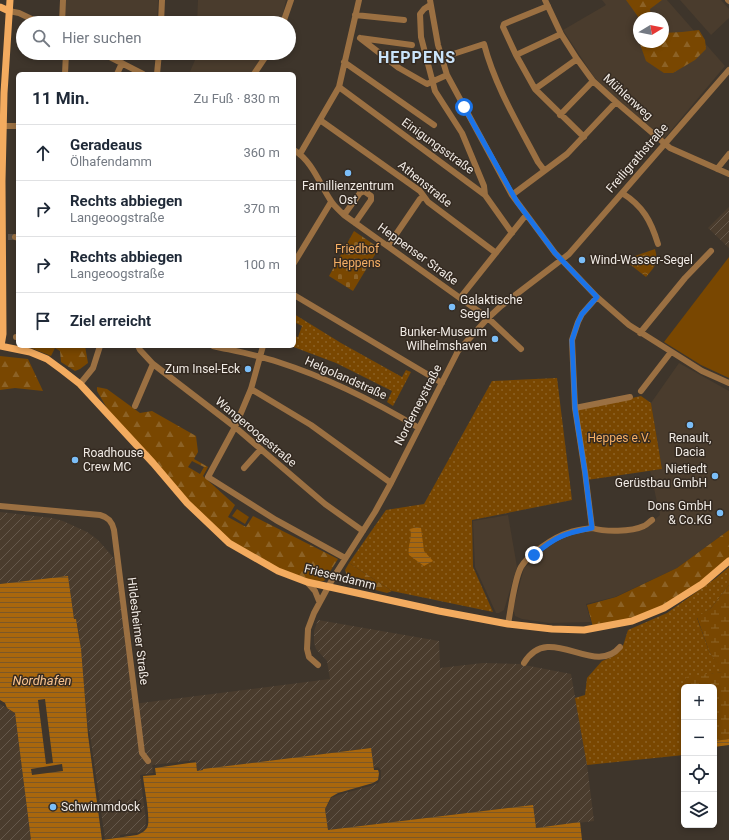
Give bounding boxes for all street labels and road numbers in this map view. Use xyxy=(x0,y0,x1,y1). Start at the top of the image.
street label: Mühlenweg xyxy=(600,71,656,123)
street label: Einigungsstraße xyxy=(399,115,477,177)
street label: Freiligrathstraße xyxy=(603,121,671,195)
street label: Athenstraße xyxy=(395,158,455,210)
street label: Heppenser Straße xyxy=(375,220,461,288)
street label: Helgolandstraße xyxy=(303,354,389,402)
street label: Norderneystraße xyxy=(392,362,444,448)
street label: Wangeroogestraße xyxy=(213,394,299,470)
street label: Friesendamm xyxy=(303,561,377,593)
street label: Hildesheimer Straße xyxy=(124,576,152,686)

